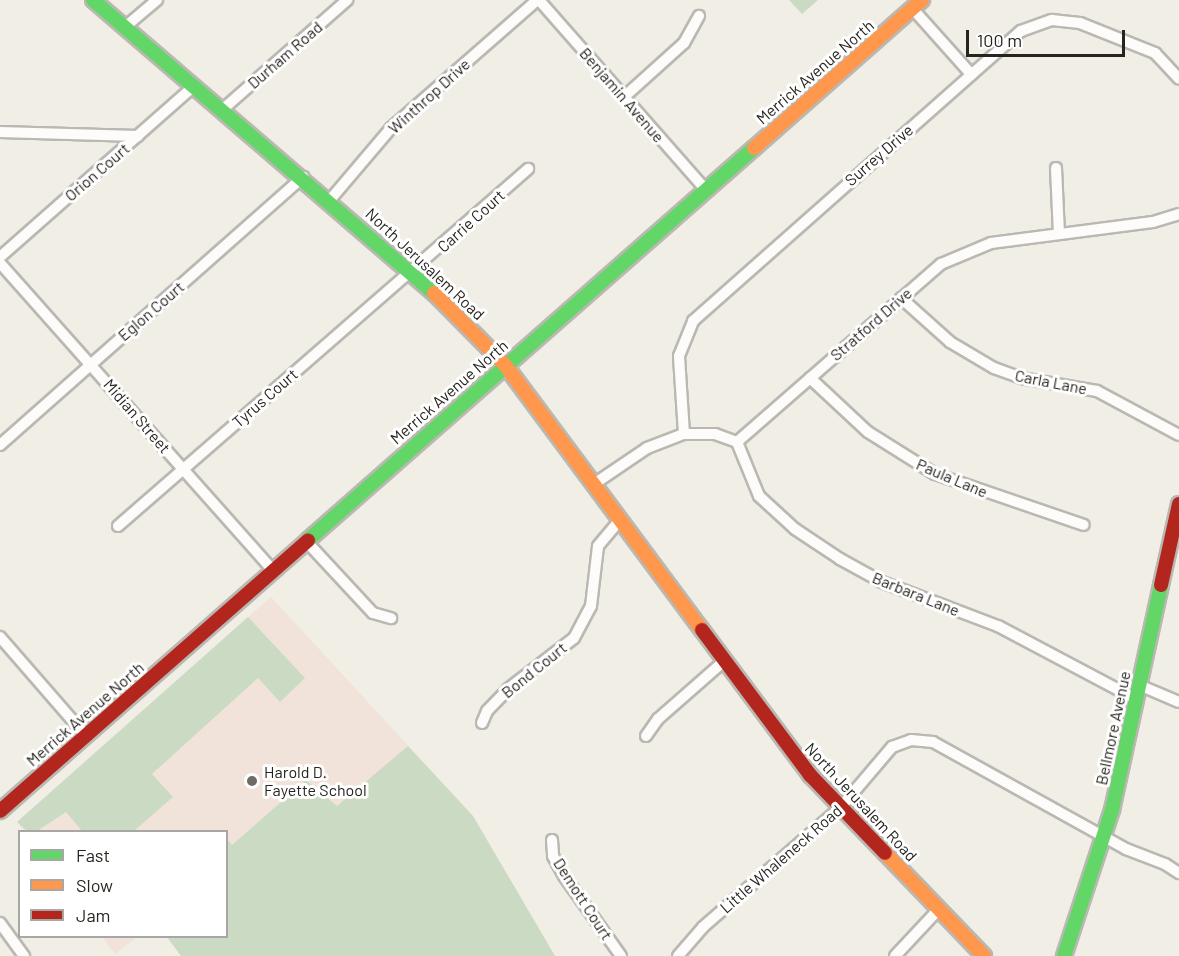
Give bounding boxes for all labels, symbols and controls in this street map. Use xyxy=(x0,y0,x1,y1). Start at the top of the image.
street label: Merrick Avenue North xyxy=(752,16,878,128)
street label: Durham Road xyxy=(244,17,326,93)
scale bar xyxy=(969,18,1128,56)
text: 100 m xyxy=(977,29,1022,51)
street label: Benjamin Avenue xyxy=(576,44,668,146)
street label: Winthrop Drive xyxy=(384,54,474,138)
street label: Surrey Drive xyxy=(841,120,917,190)
street label: Orion Court xyxy=(61,139,133,205)
street label: Carrie Court xyxy=(433,186,509,256)
street label: North Jerusalem Road xyxy=(362,204,488,324)
street label: Eglon Court xyxy=(114,277,188,345)
street label: Stratford Drive xyxy=(826,283,916,365)
street label: Merrick Avenue North xyxy=(386,336,512,448)
street label: Tyrus Court xyxy=(228,364,302,432)
street label: Carla Lane xyxy=(1013,366,1089,398)
street label: Midian Street xyxy=(100,375,174,457)
street label: Paula Lane xyxy=(913,454,991,502)
street label: Barbara Lane xyxy=(870,568,962,620)
street label: Bond Court xyxy=(498,638,570,702)
street label: Merrick Avenue North xyxy=(22,658,148,770)
street label: Bellmore Avenue xyxy=(1092,669,1134,787)
street label: North Jerusalem Road xyxy=(801,739,921,865)
place label: Harold D. Fayette School xyxy=(264,762,367,800)
marker: Harold D. Fayette School xyxy=(245,774,259,788)
street label: Little Whaleneck Road xyxy=(716,801,846,917)
legend xyxy=(18,830,228,938)
text: Fast xyxy=(76,844,110,866)
street label: Demott Court xyxy=(549,854,617,944)
text: Slow xyxy=(76,874,113,896)
text: Jam xyxy=(76,904,110,926)

